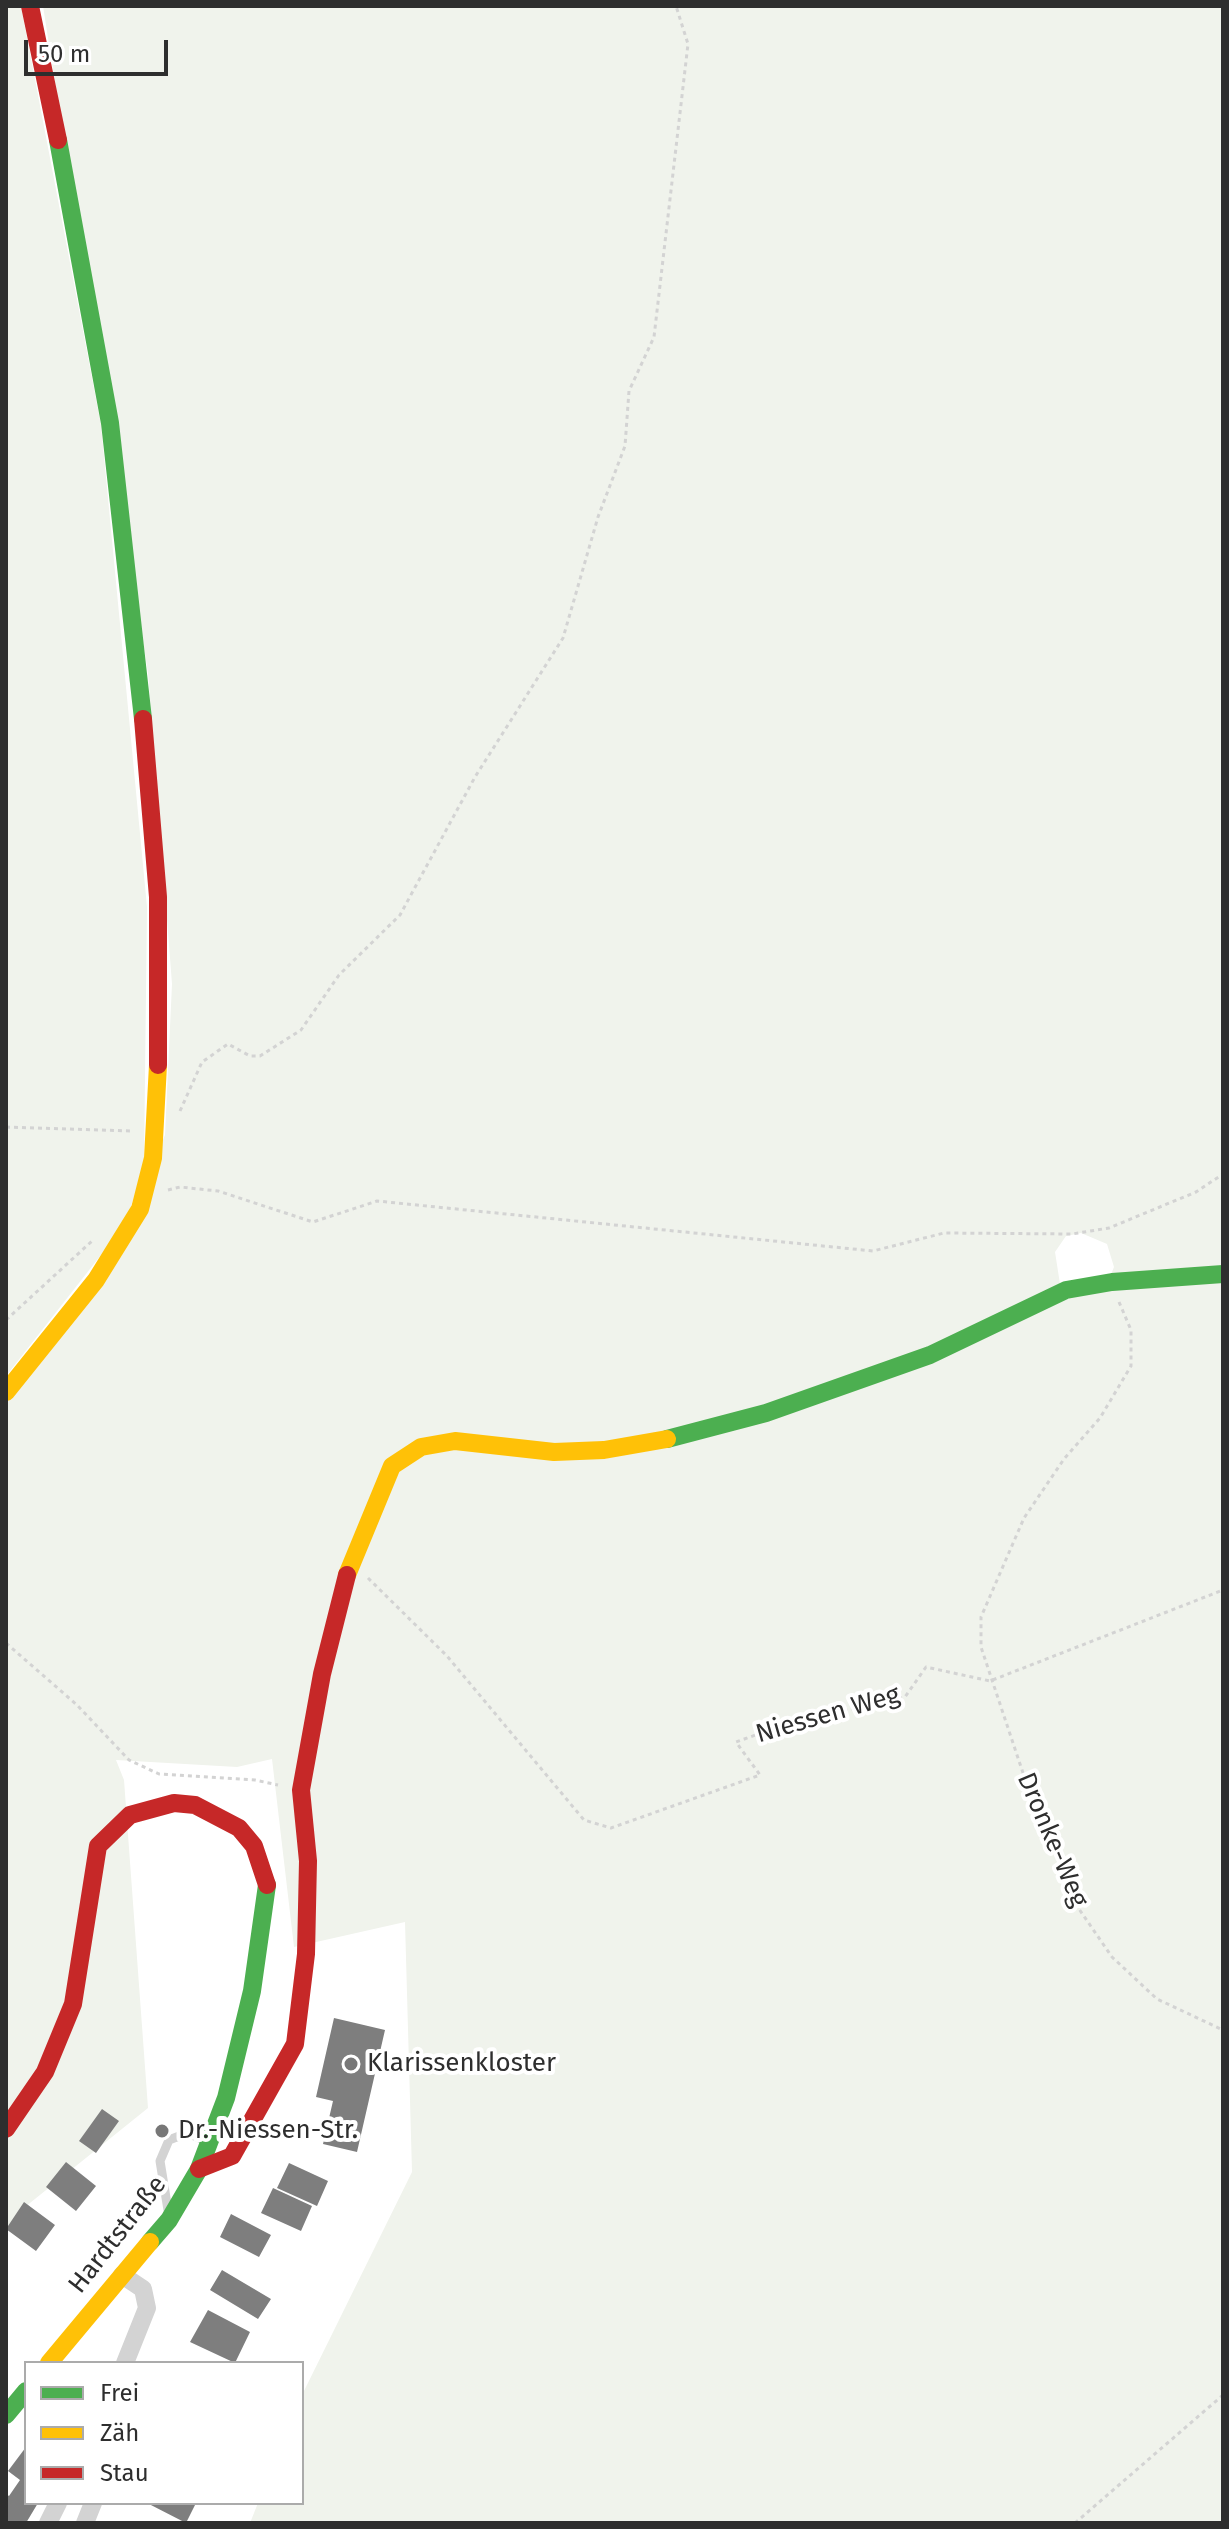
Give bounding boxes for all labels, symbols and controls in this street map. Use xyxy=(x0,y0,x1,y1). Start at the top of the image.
scale bar xyxy=(28,24,172,74)
text: 50 m xyxy=(38,40,90,68)
street label: Niessen Weg xyxy=(752,1680,904,1750)
street label: Dronke-Weg xyxy=(1010,1768,1094,1912)
place label: Klarissenkloster xyxy=(367,2048,556,2080)
marker: Klarissenkloster xyxy=(342,2055,360,2073)
place label: Dr.-Niessen-Str. xyxy=(178,2115,358,2147)
marker: Dr.-Niessen-Str. xyxy=(153,2122,171,2140)
street label: Hardtstraße xyxy=(62,2170,174,2300)
legend xyxy=(24,2361,304,2505)
text: Frei xyxy=(100,2379,139,2407)
text: Zäh xyxy=(100,2419,139,2447)
text: Stau xyxy=(100,2459,149,2487)

